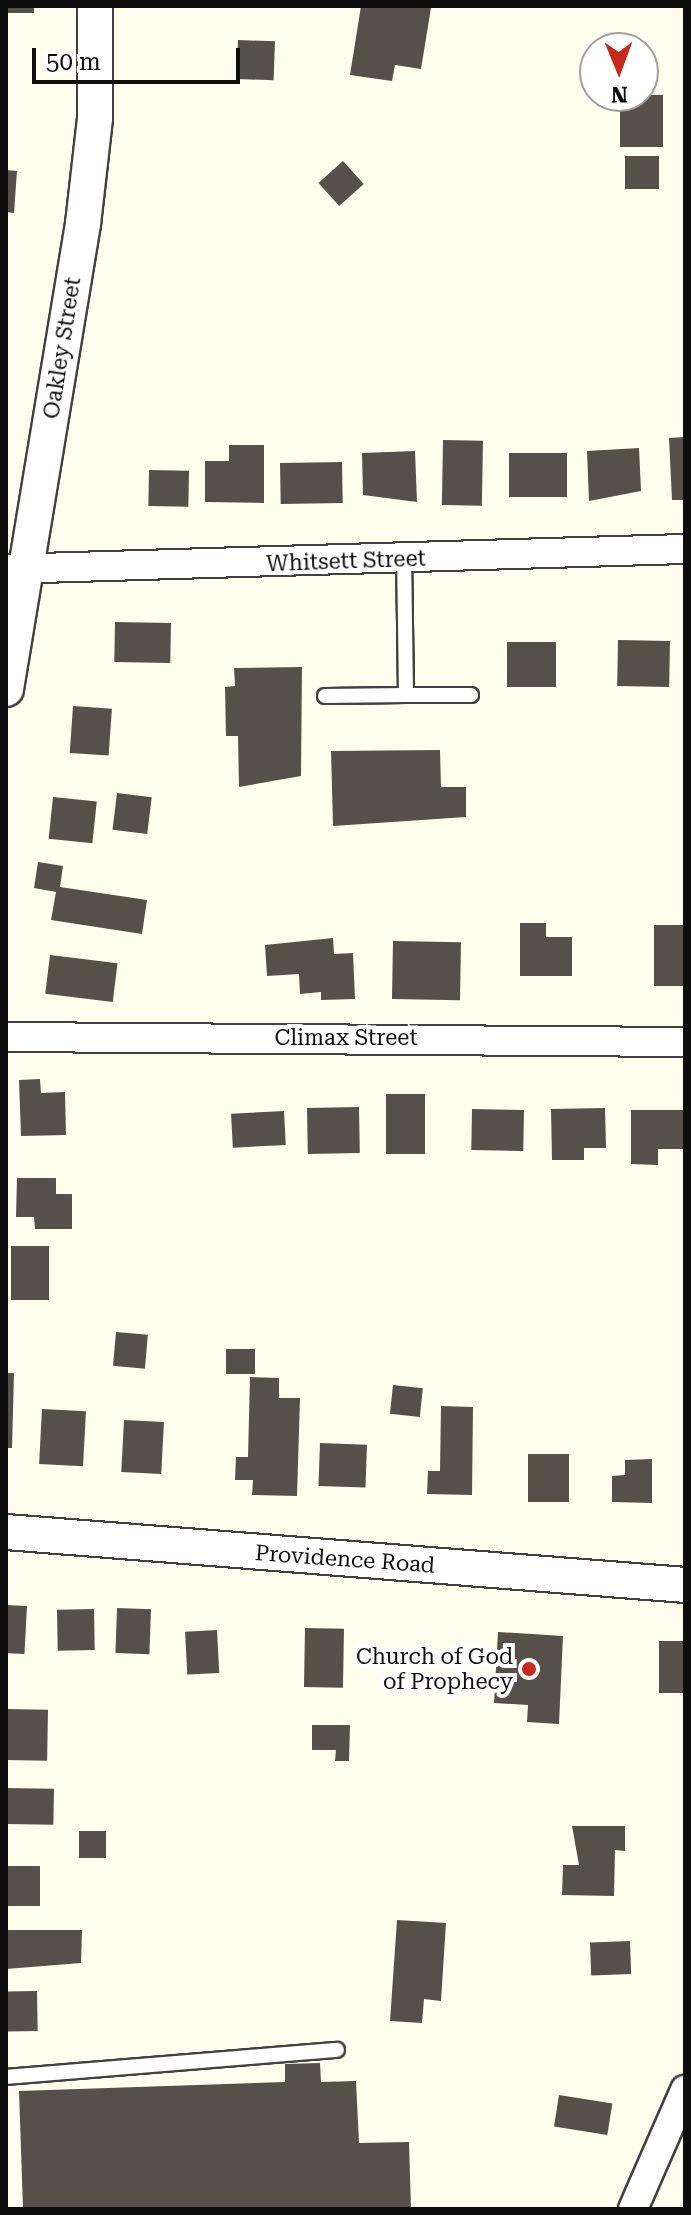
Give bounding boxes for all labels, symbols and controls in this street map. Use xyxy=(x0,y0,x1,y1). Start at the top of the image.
scale bar xyxy=(36,32,244,82)
north arrow xyxy=(579,32,659,112)
text: 50 m xyxy=(46,48,101,76)
text: N xyxy=(611,82,628,107)
street label: Oakley Street xyxy=(38,275,86,421)
street label: Whitsett Street xyxy=(266,545,426,577)
street label: Climax Street xyxy=(274,1025,418,1051)
street label: Providence Road xyxy=(254,1540,436,1578)
place label: Church of God of Prophecy xyxy=(356,1643,513,1694)
marker: Church of God of Prophecy xyxy=(520,1660,538,1678)

